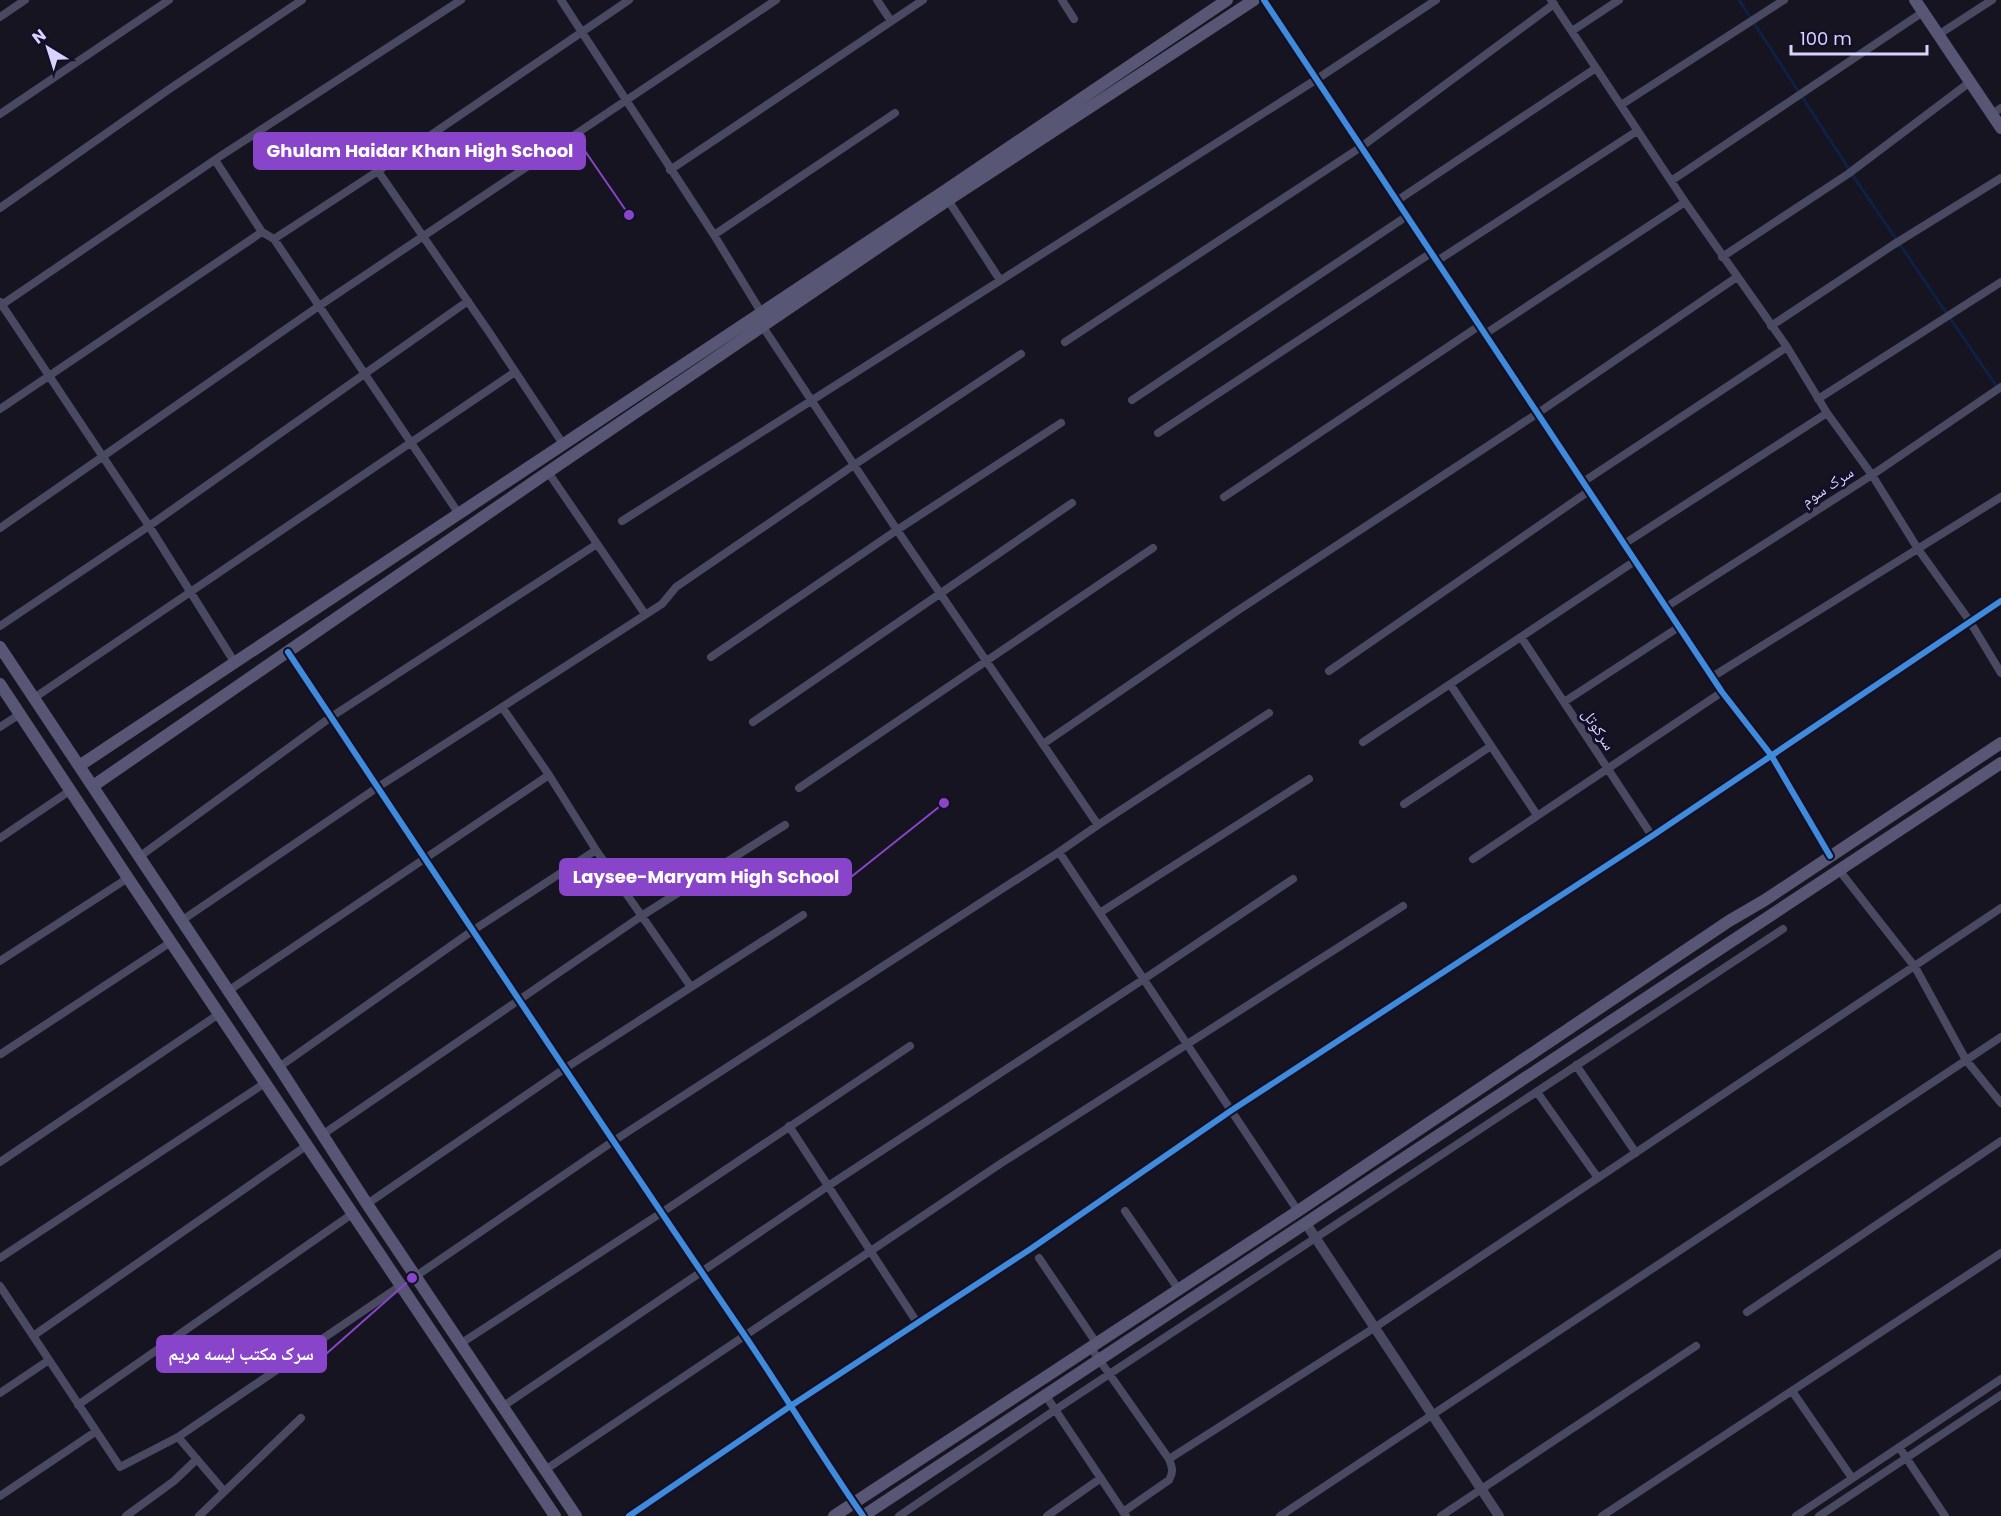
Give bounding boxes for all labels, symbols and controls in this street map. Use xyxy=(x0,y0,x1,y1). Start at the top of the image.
north arrow xyxy=(18,18,78,78)
scale bar xyxy=(1791,18,1928,56)
text: N xyxy=(27,24,51,49)
text: 100 m xyxy=(1800,26,1852,51)
callout: Ghulam Haidar Khan High School xyxy=(254,133,585,169)
text: Ghulam Haidar Khan High School xyxy=(267,138,573,163)
street label: سرک سوم xyxy=(1796,461,1858,512)
street label: سرکوتل xyxy=(1576,704,1621,755)
callout: Laysee-Maryam High School xyxy=(560,859,851,895)
text: Laysee-Maryam High School xyxy=(573,864,839,889)
callout: سرک مکتب لیسه مریم xyxy=(157,1336,326,1372)
text: سرک مکتب لیسه مریم xyxy=(168,1341,314,1366)

